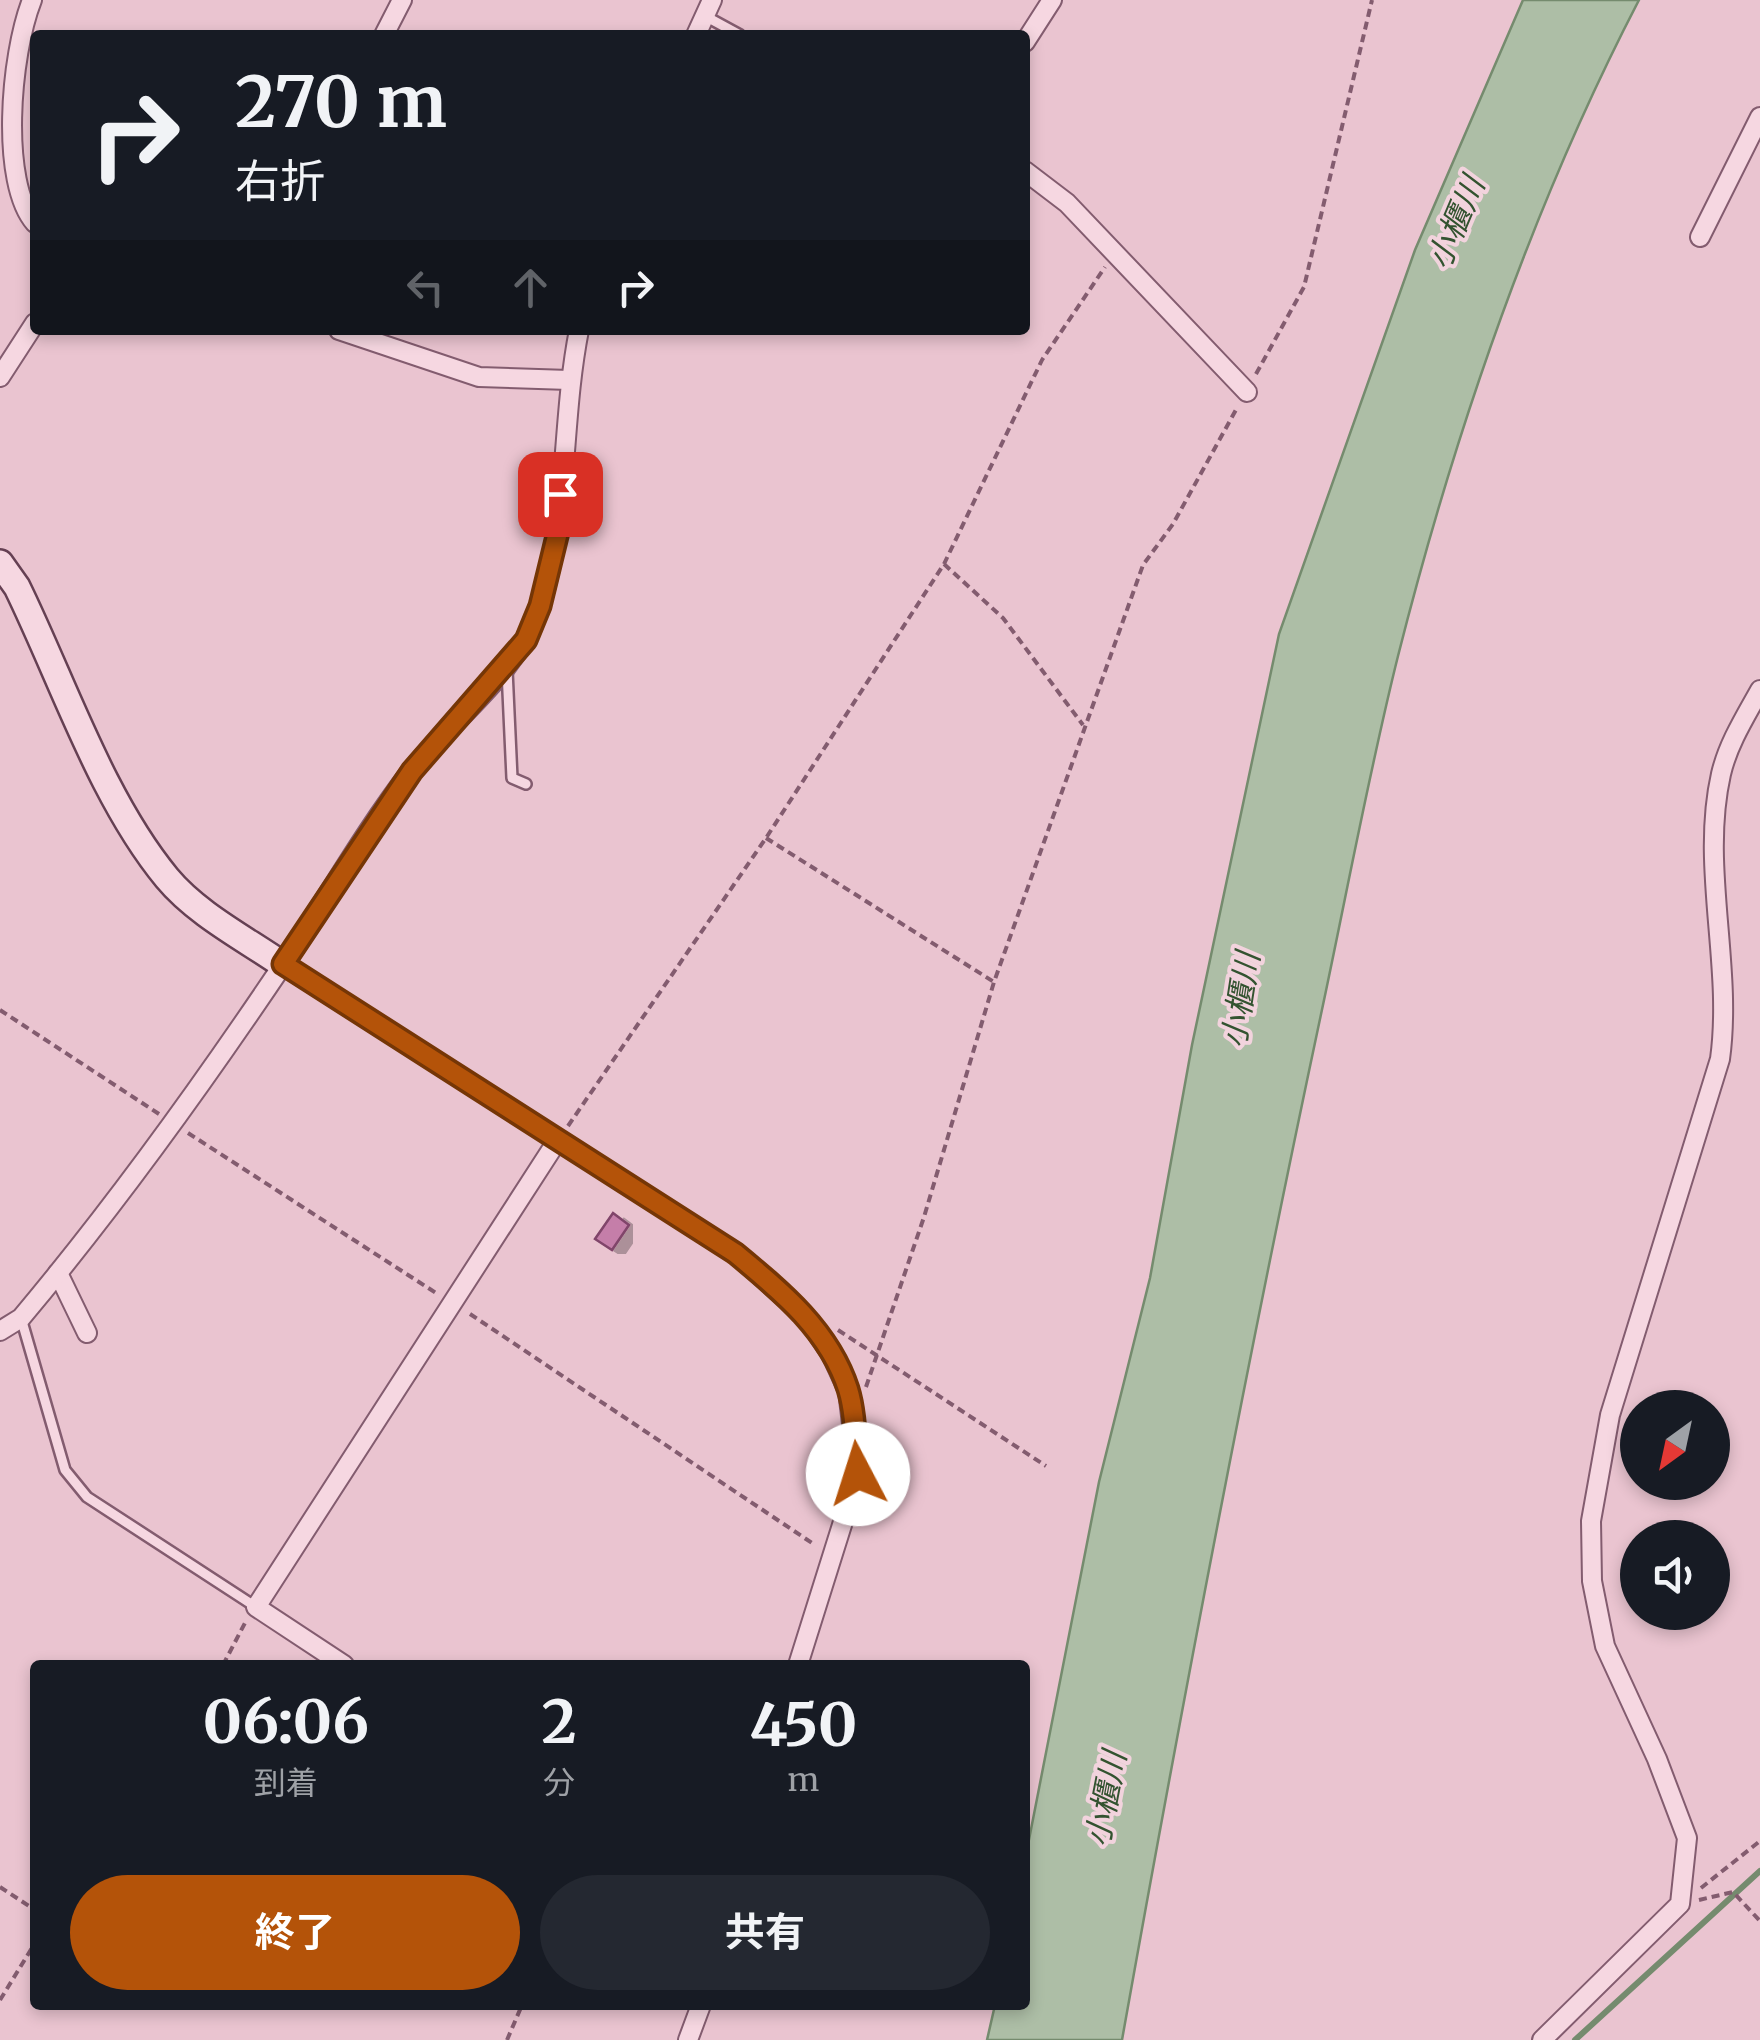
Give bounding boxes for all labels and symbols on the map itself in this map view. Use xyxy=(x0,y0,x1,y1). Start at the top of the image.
water label: 小櫃川 xyxy=(1419,168,1494,275)
pin xyxy=(518,452,603,537)
water label: 小櫃川 xyxy=(1214,947,1269,1051)
north arrow xyxy=(1620,1390,1730,1500)
position arrow xyxy=(806,1422,910,1526)
water label: 小櫃川 xyxy=(1077,1745,1135,1850)

